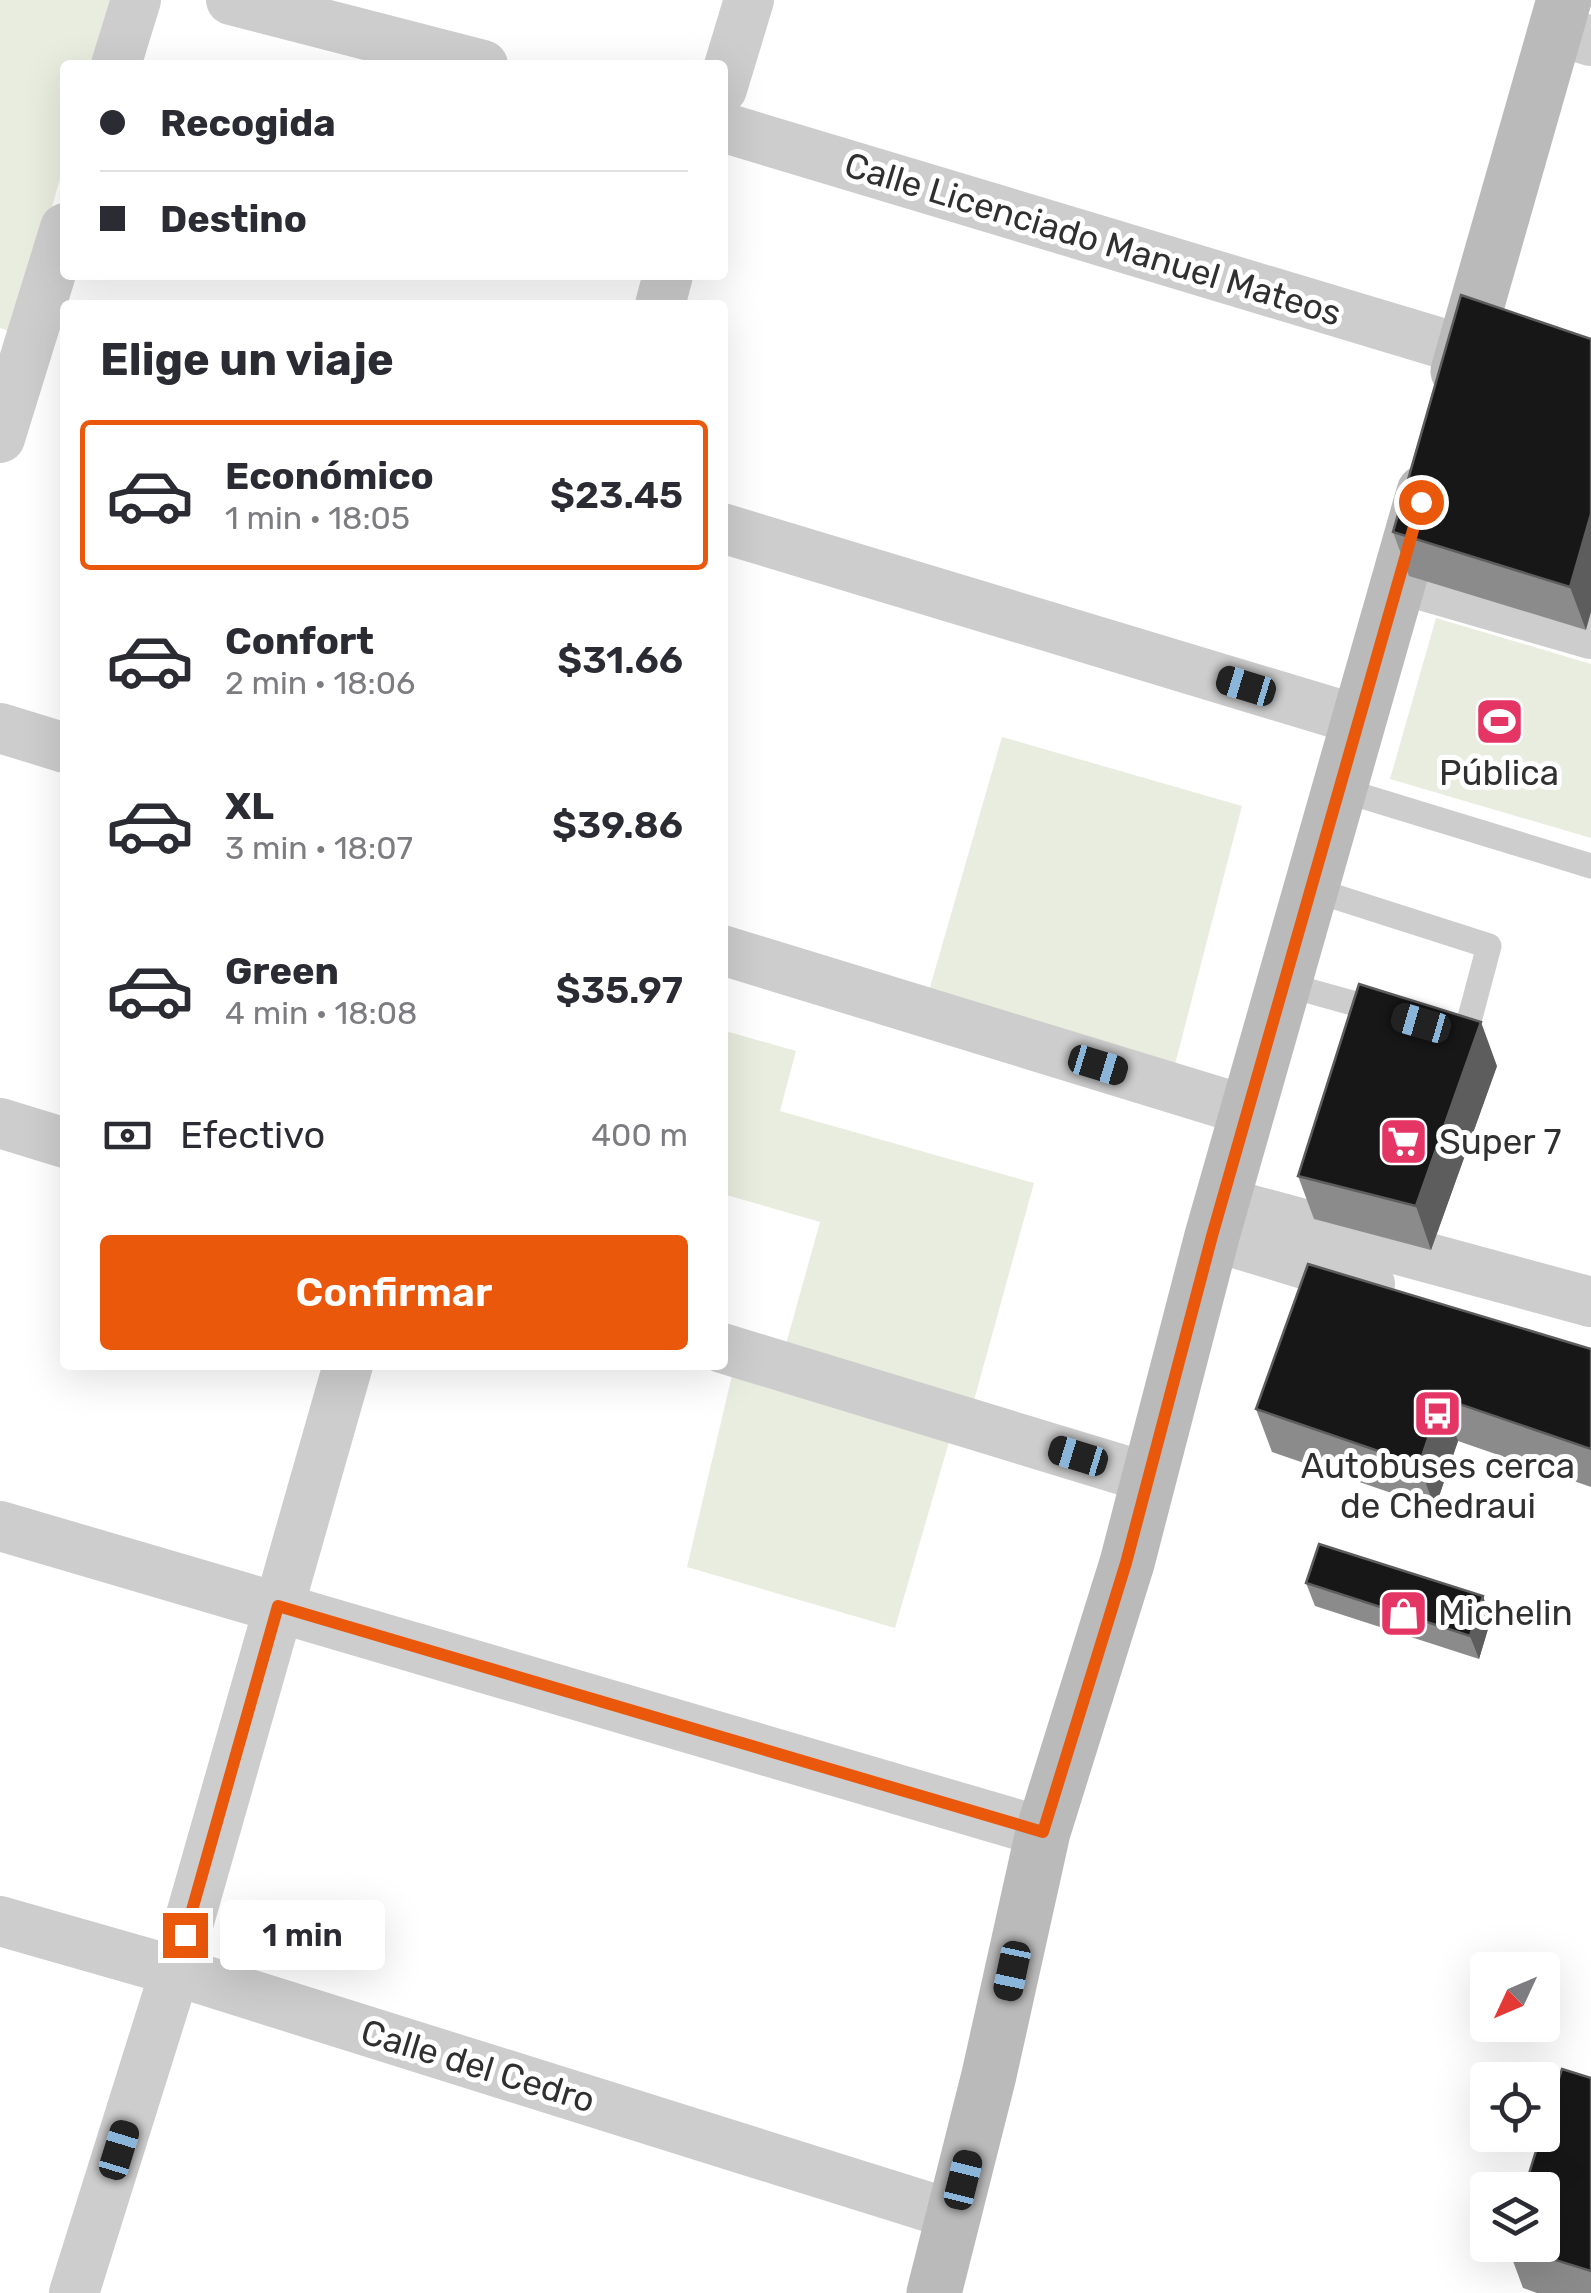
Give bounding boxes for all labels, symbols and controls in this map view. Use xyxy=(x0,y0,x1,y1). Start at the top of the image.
text: Recogida xyxy=(160,100,336,146)
street label: Calle Licenciado Manuel Mateos xyxy=(840,143,1346,335)
text: Destino xyxy=(160,196,307,242)
text: Elige un viaje xyxy=(100,333,394,386)
icon: car xyxy=(105,450,195,540)
text: Económico xyxy=(225,453,434,499)
text: $23.45 xyxy=(550,472,683,518)
route start xyxy=(1399,480,1444,525)
text: 1 min · 18:05 xyxy=(225,499,410,537)
icon: car xyxy=(105,615,195,705)
text: Confort xyxy=(225,618,374,664)
text: $31.66 xyxy=(557,637,683,683)
car xyxy=(1213,663,1279,709)
text: 2 min · 18:06 xyxy=(225,664,415,702)
sports icon: Pública xyxy=(1473,695,1525,747)
place label: Pública xyxy=(1439,752,1559,794)
icon: car xyxy=(105,780,195,870)
text: XL xyxy=(225,783,274,829)
text: $39.86 xyxy=(552,802,683,848)
text: 3 min · 18:07 xyxy=(225,829,413,867)
icon: car xyxy=(105,945,195,1035)
text: Green xyxy=(225,948,339,994)
text: $35.97 xyxy=(556,967,683,1013)
text: 4 min · 18:08 xyxy=(225,994,417,1032)
car xyxy=(1388,1000,1454,1046)
car xyxy=(1065,1042,1131,1088)
icon: cash xyxy=(100,1108,155,1163)
text: Efectivo xyxy=(180,1112,325,1158)
text: 400 m xyxy=(591,1116,688,1154)
supermarket icon: Super 7 xyxy=(1378,1116,1430,1168)
place label: Super 7 xyxy=(1439,1121,1561,1163)
button: Confirmar xyxy=(100,1235,688,1350)
bus stop icon: Autobuses cerca de Chedraui xyxy=(1412,1388,1464,1440)
car xyxy=(1045,1433,1111,1479)
place label: Autobuses cerca de Chedraui xyxy=(1301,1445,1575,1527)
shop icon: Michelin xyxy=(1377,1587,1429,1639)
place label: Michelin xyxy=(1438,1592,1573,1634)
callout: 1 min xyxy=(220,1900,385,1970)
route end xyxy=(163,1913,208,1958)
text: 1 min xyxy=(262,1916,343,1954)
car xyxy=(991,1939,1033,2003)
north arrow xyxy=(1470,1952,1560,2042)
map controls xyxy=(1470,1952,1560,2262)
street label: Calle del Cedro xyxy=(356,2011,600,2121)
button: locate xyxy=(1470,2062,1560,2152)
car xyxy=(96,2117,142,2183)
car xyxy=(941,2147,985,2213)
button: layers xyxy=(1470,2172,1560,2262)

